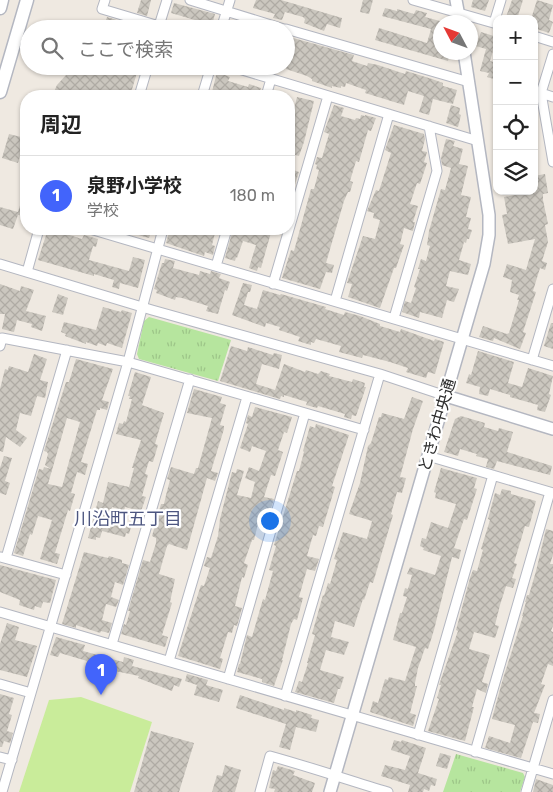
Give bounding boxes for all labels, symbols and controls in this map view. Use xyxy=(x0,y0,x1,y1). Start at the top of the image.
north arrow xyxy=(433,15,478,60)
map controls xyxy=(493,15,538,195)
button: + xyxy=(493,15,538,60)
search box xyxy=(20,20,295,75)
icon: search xyxy=(38,34,66,62)
text: ここで検索 xyxy=(78,38,173,61)
button: − xyxy=(493,60,538,105)
button: locate xyxy=(493,105,538,150)
text: 周辺 xyxy=(40,112,82,137)
button: layers xyxy=(493,150,538,195)
text: 泉野小学校 xyxy=(87,174,182,197)
text: 1 xyxy=(52,186,60,205)
text: 180 m xyxy=(230,186,275,205)
text: 学校 xyxy=(87,201,119,220)
street label: ときわ中央通 xyxy=(415,376,459,474)
district label: 川沿町五丁目 xyxy=(74,508,182,530)
your location xyxy=(257,508,283,534)
pin: 1 xyxy=(85,654,117,695)

